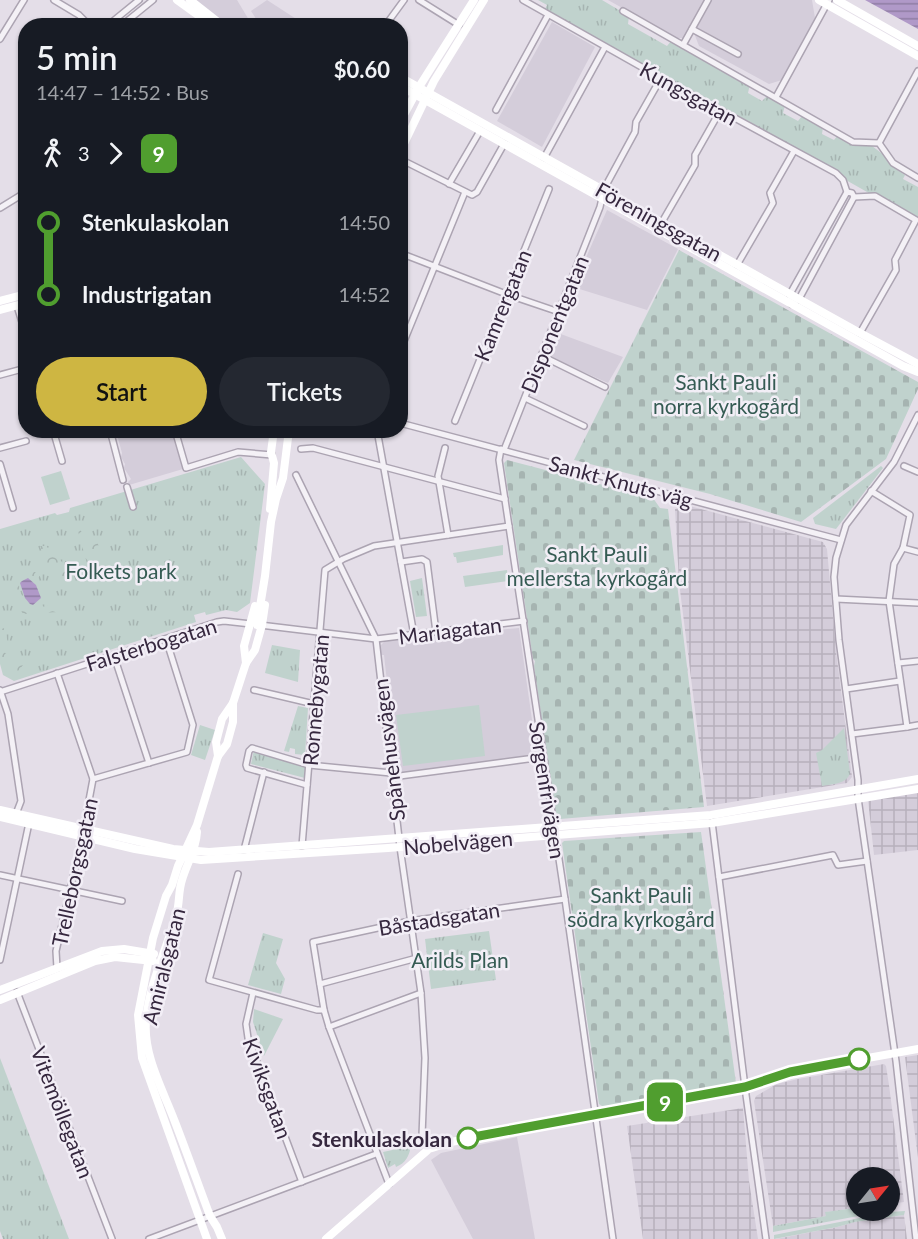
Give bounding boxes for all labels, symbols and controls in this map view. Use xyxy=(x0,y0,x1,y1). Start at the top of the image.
text: 5 min xyxy=(36,37,117,77)
text: $0.60 xyxy=(334,56,390,83)
street label: Kungsgatan xyxy=(636,56,742,130)
text: 14:47 – 14:52 · Bus xyxy=(36,80,209,104)
icon: walk xyxy=(36,137,69,170)
icon: forward xyxy=(99,137,132,170)
text: 3 xyxy=(78,141,90,165)
text: 9 xyxy=(153,141,165,166)
street label: Föreningsgatan xyxy=(591,176,727,266)
text: Stenkulaskolan xyxy=(82,209,229,236)
text: 14:50 xyxy=(339,210,390,234)
street label: Kamrergatan xyxy=(468,246,536,364)
street label: Disponentgatan xyxy=(515,251,593,397)
text: Industrigatan xyxy=(82,281,212,308)
text: 14:52 xyxy=(339,282,390,306)
button: Start xyxy=(36,357,207,426)
button: Tickets xyxy=(219,357,390,426)
park label: Sankt Pauli norra kyrkogård xyxy=(653,369,799,418)
street label: Sankt Knuts väg xyxy=(546,450,696,512)
park label: Sankt Pauli mellersta kyrkogård xyxy=(507,541,687,590)
park label: Folkets park xyxy=(65,558,177,583)
street label: Mariagatan xyxy=(397,611,503,649)
street label: Falsterbogatan xyxy=(83,612,219,676)
street label: Ronnebygatan xyxy=(297,633,333,767)
street label: Spånehusvägen xyxy=(367,677,409,823)
street label: Sorgenfrivägen xyxy=(525,720,571,860)
street label: Trelleborgsgatan xyxy=(46,795,102,949)
street label: Nobelvägen xyxy=(402,825,514,859)
park label: Sankt Pauli södra kyrkogård xyxy=(567,882,715,931)
street label: Båstadsgatan xyxy=(376,896,502,940)
street label: Amiralsgatan xyxy=(136,905,190,1027)
park label: Arilds Plan xyxy=(411,947,509,972)
street label: Kiviksgatan xyxy=(238,1034,298,1142)
street label: Vitemöllegatan xyxy=(26,1043,100,1181)
unlabelled marker xyxy=(848,1048,870,1070)
line badge: 9 xyxy=(646,1082,684,1122)
text: 9 xyxy=(659,1090,671,1115)
place label: Stenkulaskolan xyxy=(312,1126,452,1151)
marker: Stenkulaskolan xyxy=(457,1127,479,1149)
north arrow xyxy=(846,1167,900,1221)
map controls xyxy=(846,1167,900,1221)

